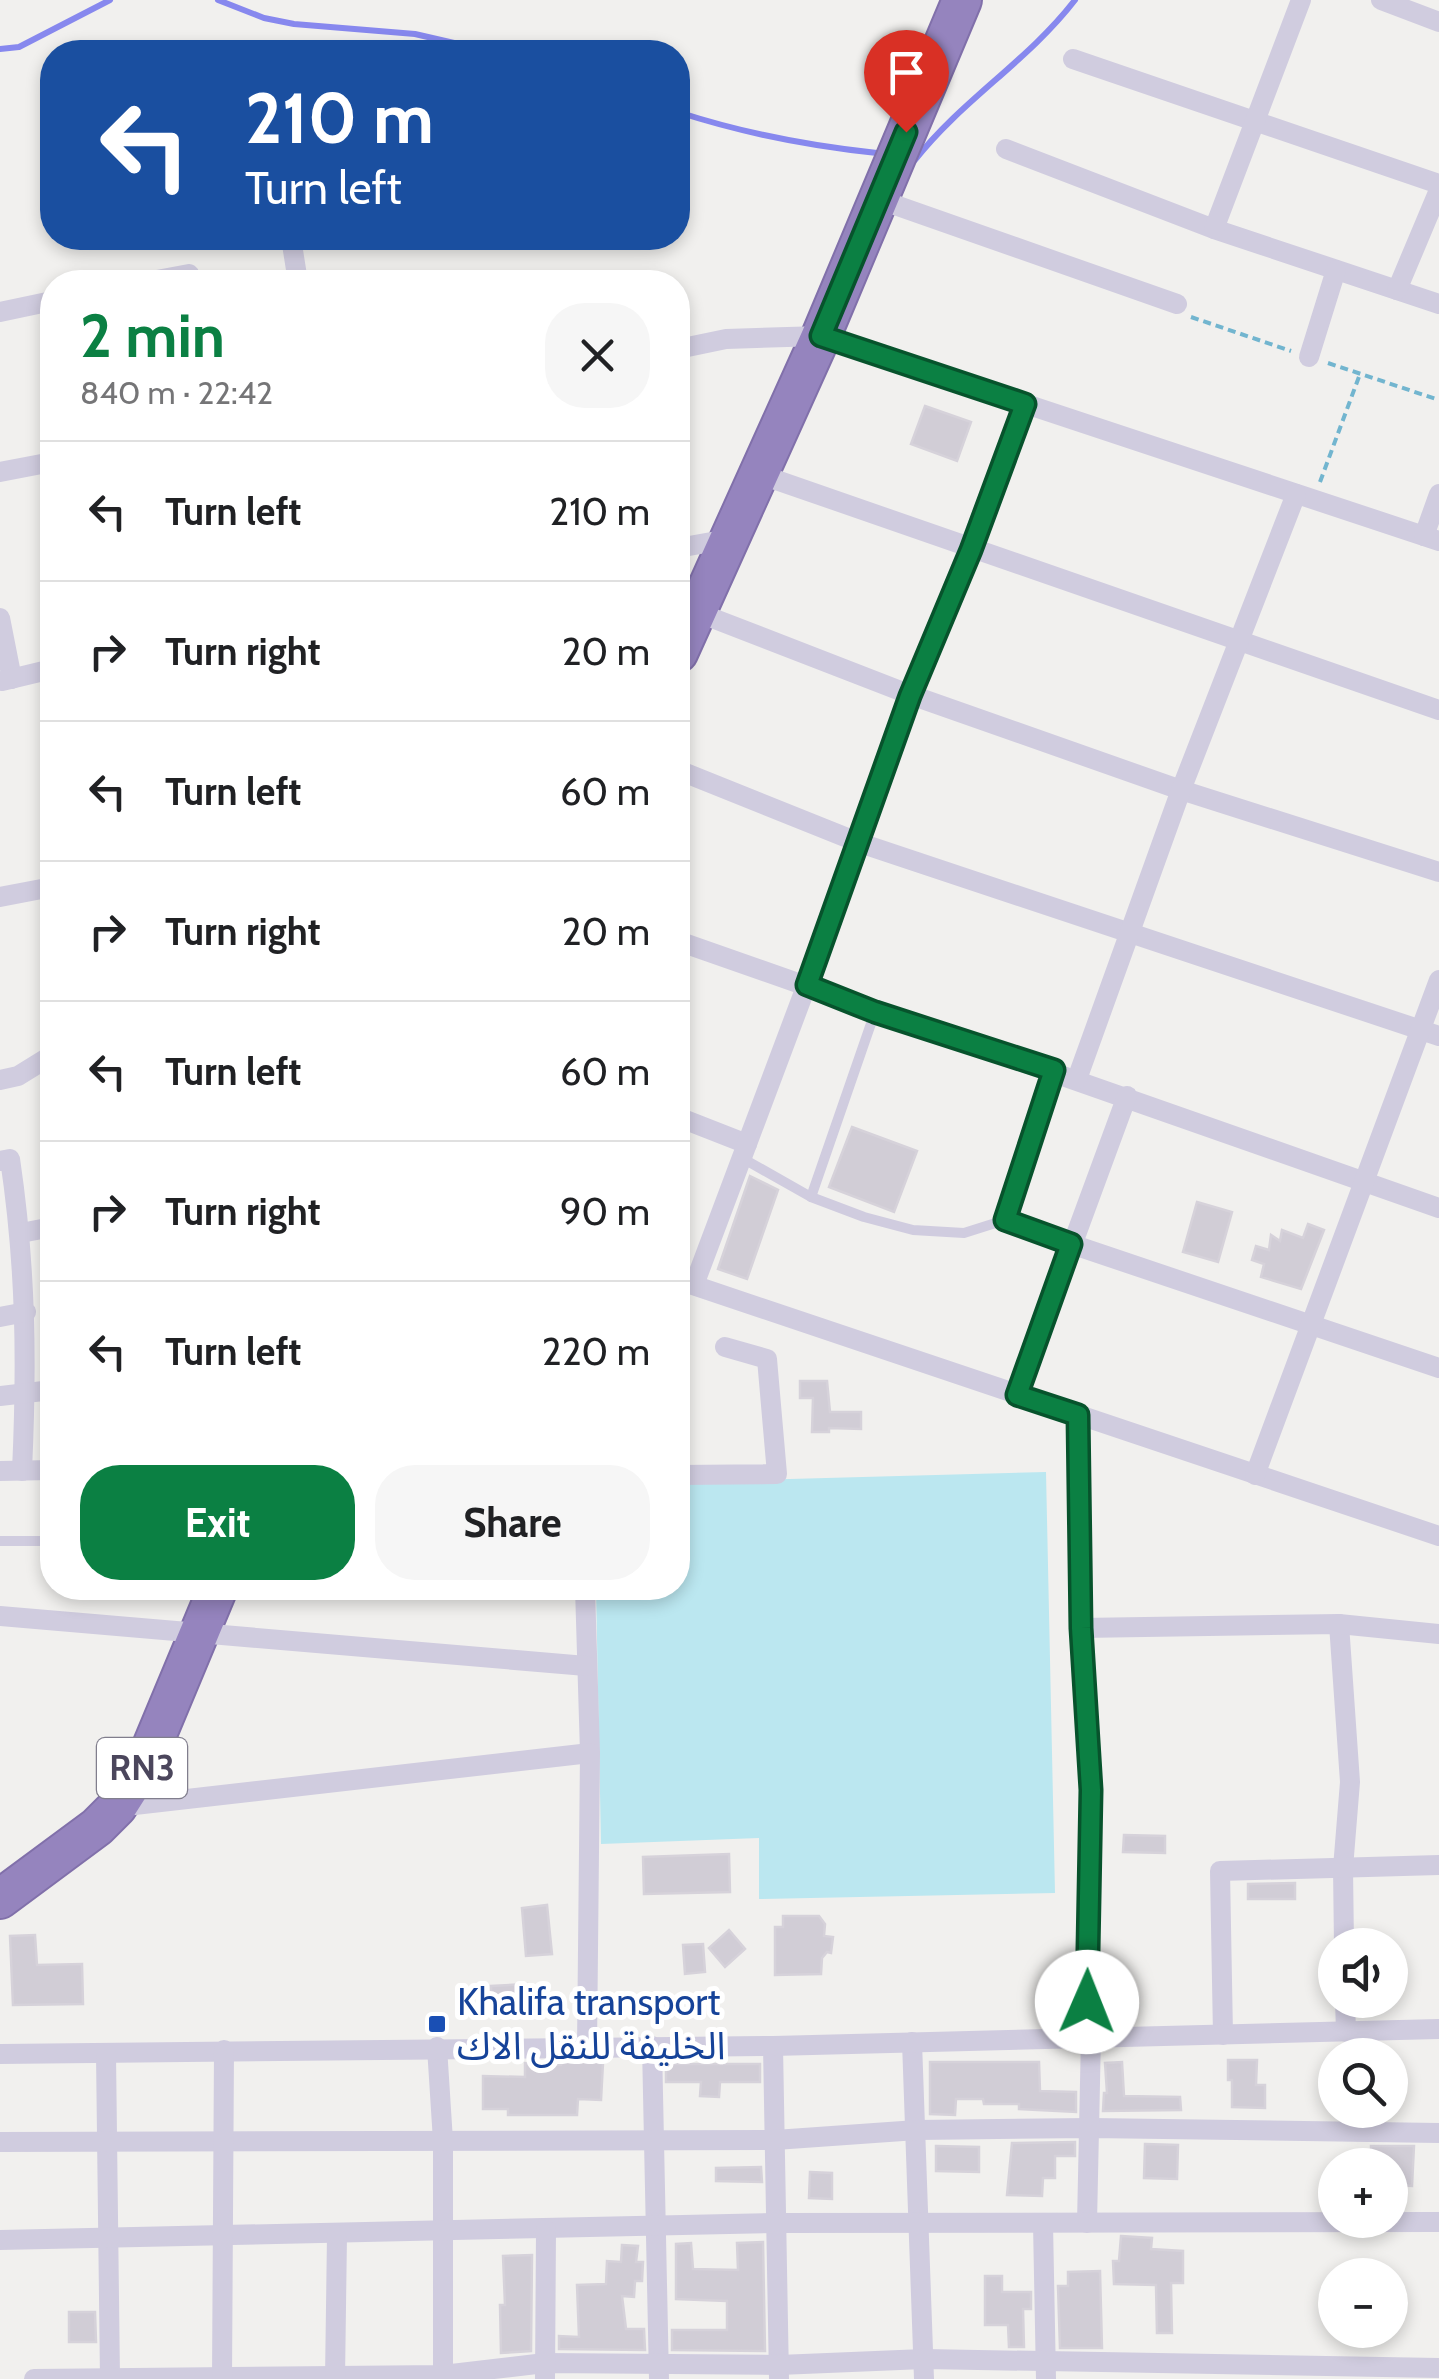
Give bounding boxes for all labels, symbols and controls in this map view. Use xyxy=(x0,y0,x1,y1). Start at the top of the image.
pin xyxy=(864,30,949,133)
icon: arrive xyxy=(879,45,934,100)
text: 210 m xyxy=(245,75,434,161)
icon: left xyxy=(80,80,210,210)
text: Turn left xyxy=(245,161,402,215)
text: 2 min xyxy=(80,299,225,372)
button: close xyxy=(545,303,650,408)
text: 840 m · 22:42 xyxy=(80,373,273,412)
icon: left xyxy=(80,484,135,539)
text: Turn left xyxy=(165,488,301,535)
text: 210 m xyxy=(549,488,650,535)
icon: right xyxy=(80,624,135,679)
text: Turn right xyxy=(165,628,321,675)
text: 20 m xyxy=(562,628,650,675)
icon: left xyxy=(80,764,135,819)
text: Turn left xyxy=(165,768,301,815)
text: 60 m xyxy=(560,768,650,815)
icon: right xyxy=(80,904,135,959)
text: Turn right xyxy=(165,908,321,955)
text: 20 m xyxy=(562,908,650,955)
icon: left xyxy=(80,1044,135,1099)
text: Turn left xyxy=(165,1048,301,1095)
text: 60 m xyxy=(560,1048,650,1095)
icon: right xyxy=(80,1184,135,1239)
text: Turn right xyxy=(165,1188,321,1235)
text: 90 m xyxy=(560,1188,650,1235)
icon: left xyxy=(80,1324,135,1379)
text: Turn left xyxy=(165,1328,301,1375)
text: 220 m xyxy=(542,1328,650,1375)
button: Exit xyxy=(80,1465,355,1580)
button: Share xyxy=(375,1465,650,1580)
road number: RN3 xyxy=(97,1738,187,1798)
map controls xyxy=(1318,1928,1408,2348)
button: sound xyxy=(1318,1928,1408,2018)
position arrow xyxy=(1035,1950,1139,2054)
place label: Khalifa transport الخليفة للنقل الاك xyxy=(457,1978,726,2069)
marker: Khalifa transport الخليفة للنقل الاك xyxy=(426,2013,448,2035)
button: search xyxy=(1318,2038,1408,2128)
button: + xyxy=(1318,2148,1408,2238)
button: − xyxy=(1318,2258,1408,2348)

